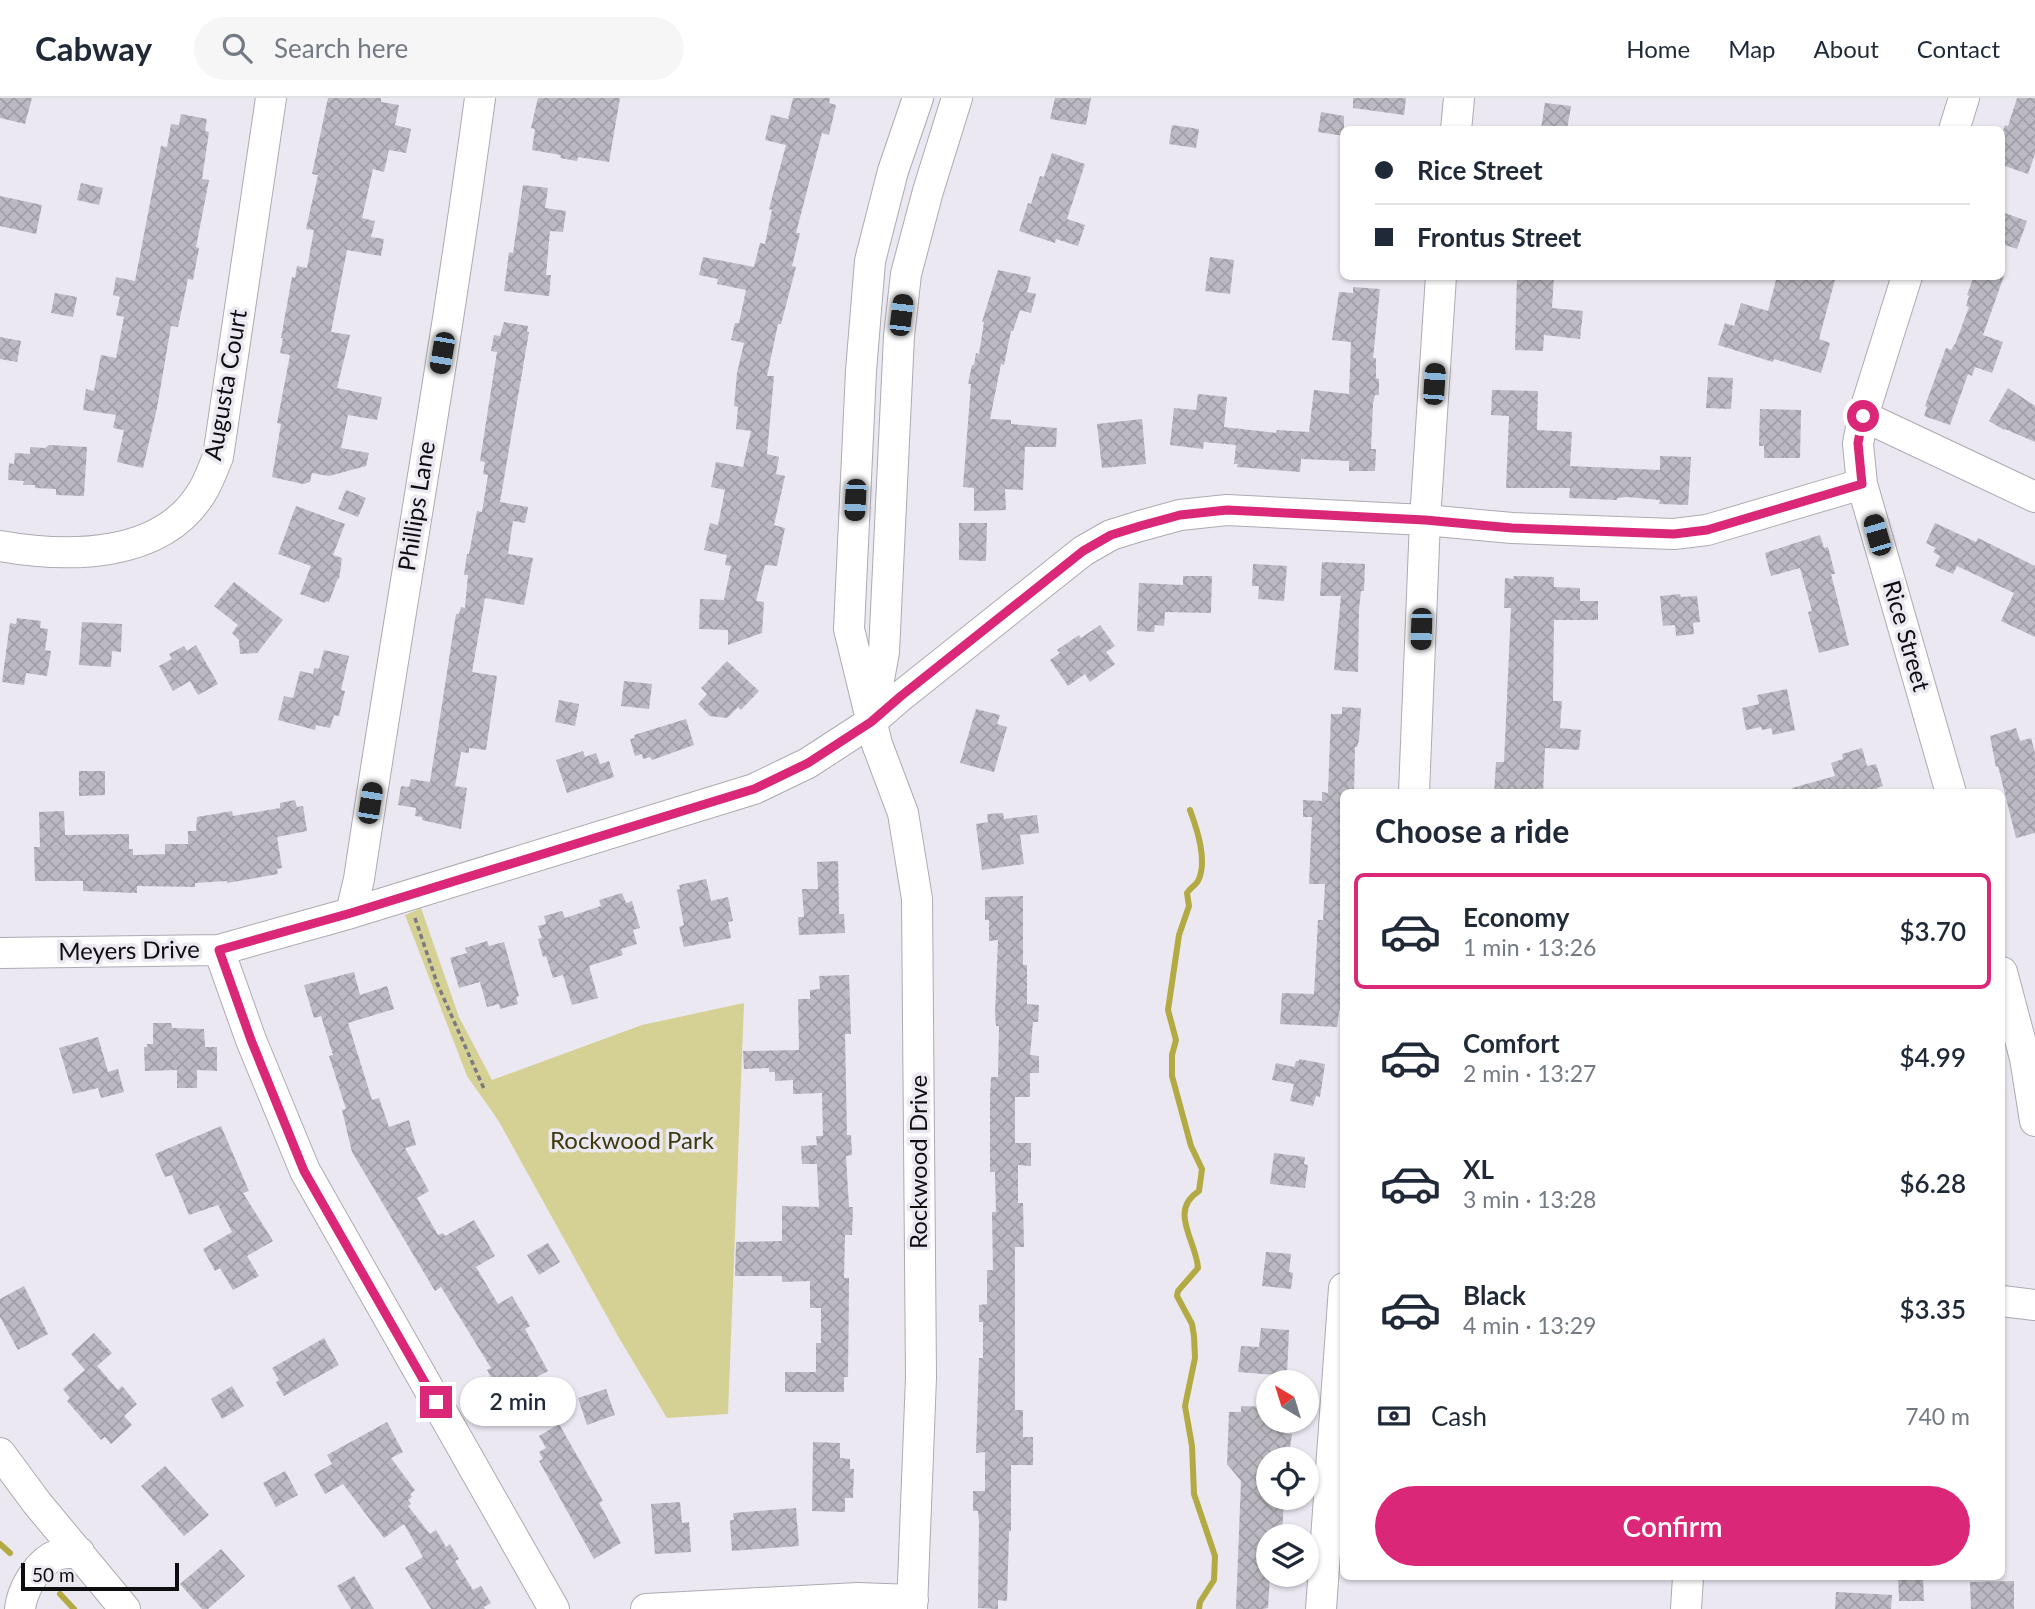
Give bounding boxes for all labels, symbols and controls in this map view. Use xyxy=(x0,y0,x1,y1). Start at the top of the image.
search box xyxy=(194,17,684,80)
text: Cabway xyxy=(35,28,152,68)
icon: search xyxy=(218,29,256,67)
text: Search here xyxy=(274,32,408,64)
text: Home xyxy=(1626,34,1690,63)
text: Map xyxy=(1728,34,1776,63)
text: About xyxy=(1814,34,1879,63)
text: Contact xyxy=(1917,34,2000,63)
text: Rice Street xyxy=(1417,154,1543,186)
text: Frontus Street xyxy=(1417,221,1581,253)
car xyxy=(889,293,914,337)
street label: Augusta Court xyxy=(197,307,252,462)
car xyxy=(429,330,456,376)
car xyxy=(1423,362,1446,406)
route start xyxy=(1847,400,1879,432)
street label: Phillips Lane xyxy=(391,439,440,573)
car xyxy=(844,478,867,522)
car xyxy=(1862,512,1893,558)
street label: Rice Street xyxy=(1878,577,1937,695)
car xyxy=(1410,608,1433,650)
car xyxy=(357,781,384,825)
text: Choose a ride xyxy=(1375,811,1569,850)
icon: car xyxy=(1379,900,1442,963)
text: Economy xyxy=(1463,901,1569,933)
text: $3.70 xyxy=(1900,915,1966,947)
text: 1 min · 13:26 xyxy=(1463,933,1596,961)
street label: Meyers Drive xyxy=(58,934,200,965)
icon: car xyxy=(1379,1026,1442,1089)
text: Comfort xyxy=(1463,1027,1560,1059)
text: $4.99 xyxy=(1900,1041,1966,1073)
text: 2 min · 13:27 xyxy=(1463,1059,1596,1087)
street label: Rockwood Drive xyxy=(903,1075,932,1249)
park label: Rockwood Park xyxy=(550,1125,715,1154)
icon: car xyxy=(1379,1152,1442,1215)
text: XL xyxy=(1463,1153,1494,1185)
text: $6.28 xyxy=(1900,1167,1966,1199)
text: 3 min · 13:28 xyxy=(1463,1185,1596,1213)
icon: car xyxy=(1379,1278,1442,1341)
text: Black xyxy=(1463,1279,1526,1311)
text: $3.35 xyxy=(1900,1293,1966,1325)
text: 4 min · 13:29 xyxy=(1463,1311,1596,1339)
north arrow xyxy=(1256,1370,1320,1433)
map controls xyxy=(1256,1370,1319,1587)
callout: 2 min xyxy=(460,1378,576,1426)
route end xyxy=(420,1386,452,1418)
text: 2 min xyxy=(490,1387,546,1415)
icon: cash xyxy=(1375,1397,1413,1435)
text: Cash xyxy=(1431,1400,1487,1432)
text: 740 m xyxy=(1905,1402,1970,1430)
button: locate xyxy=(1256,1447,1319,1510)
button: Confirm xyxy=(1375,1486,1970,1566)
button: layers xyxy=(1256,1524,1319,1587)
scale bar xyxy=(21,1560,178,1592)
text: 50 m xyxy=(32,1563,75,1586)

